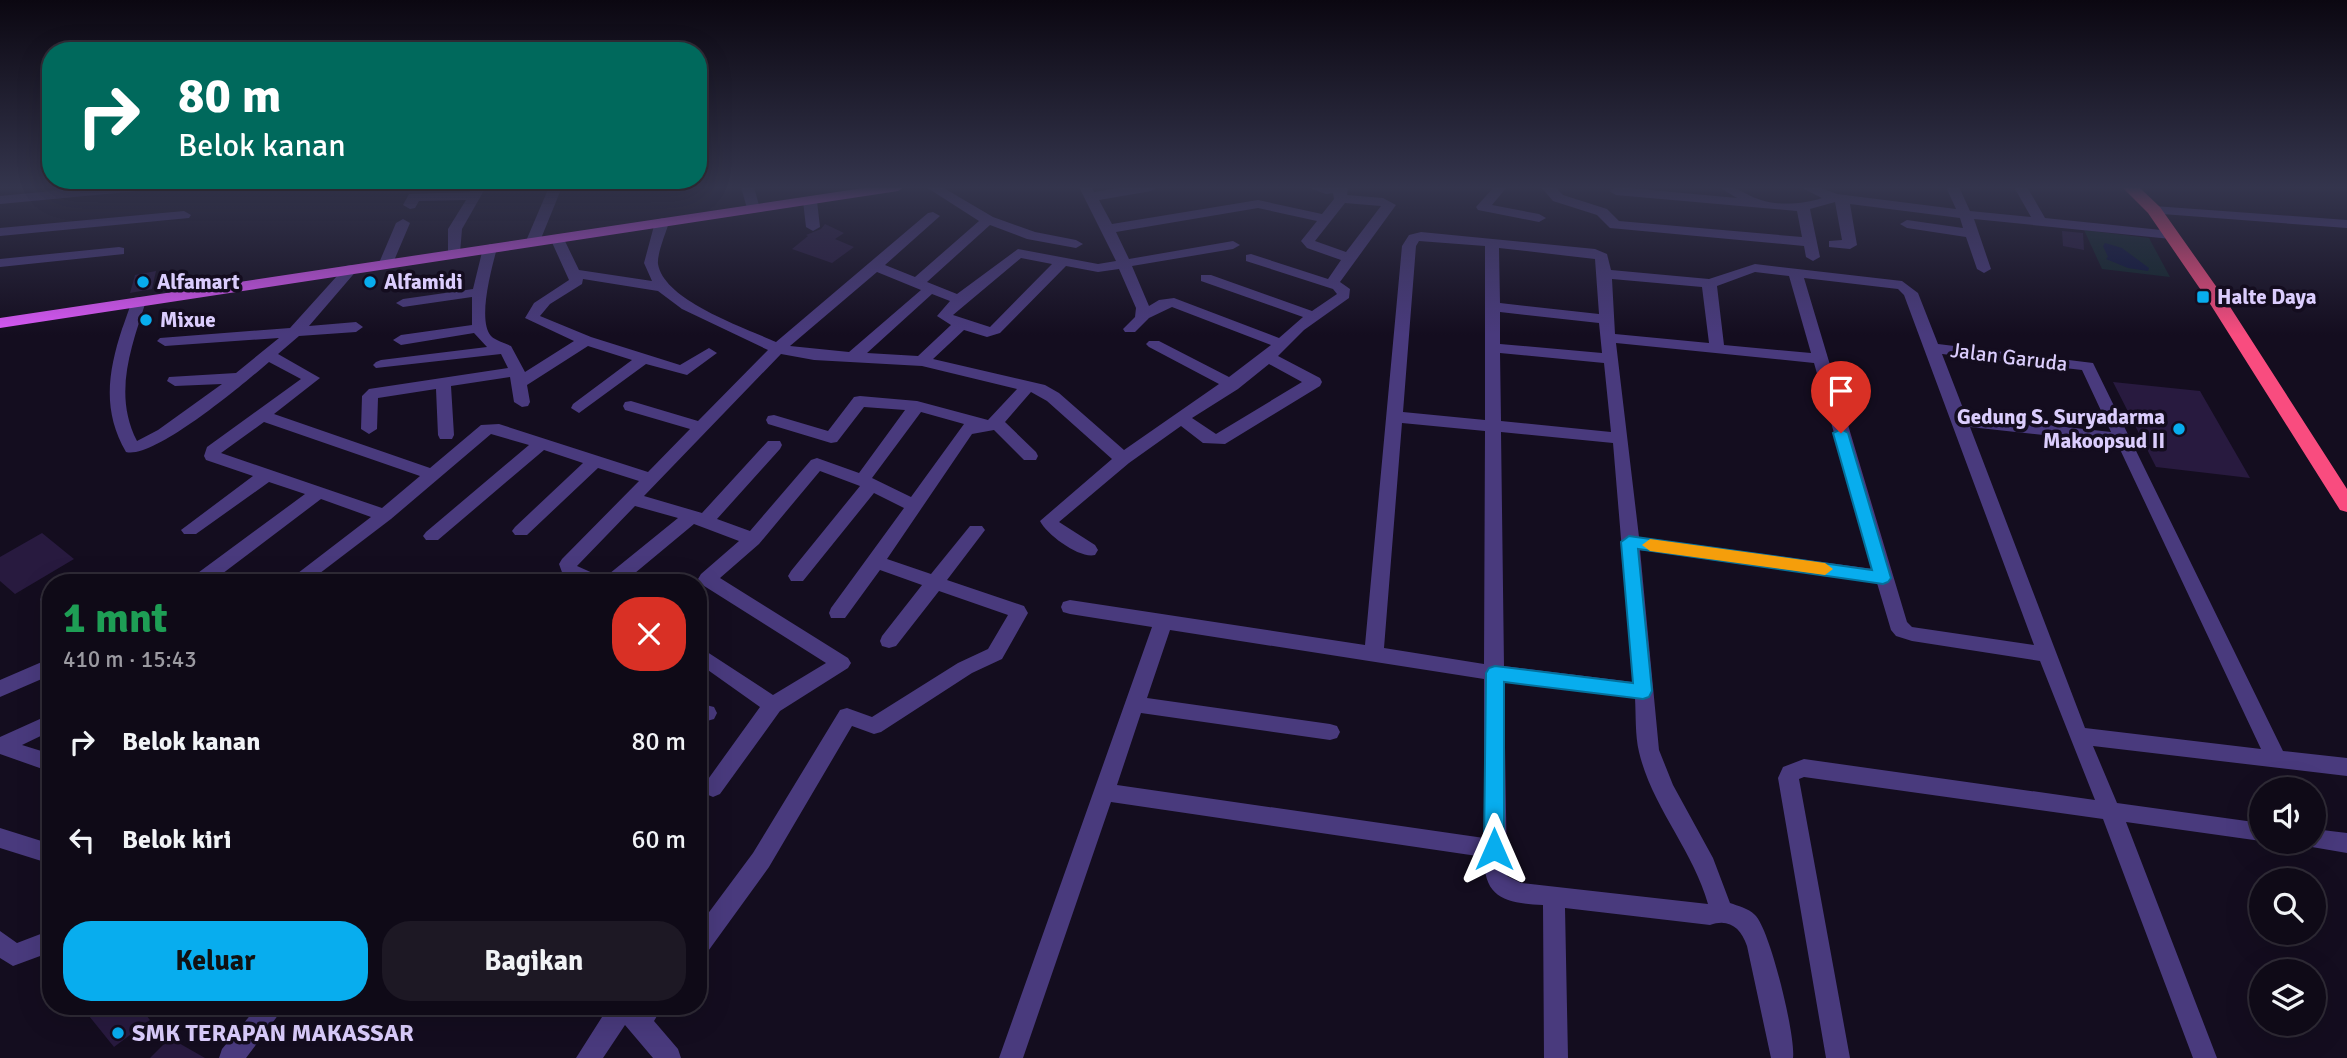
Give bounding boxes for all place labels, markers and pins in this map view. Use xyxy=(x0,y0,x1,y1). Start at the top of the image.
place label: Alfamart xyxy=(157,269,240,295)
place label: Alfamidi xyxy=(384,269,463,295)
marker: Alfamart xyxy=(135,274,151,290)
marker: Alfamidi xyxy=(362,274,378,290)
place label: Halte Daya xyxy=(2217,284,2317,310)
marker: Halte Daya xyxy=(2195,289,2211,305)
place label: Mixue xyxy=(160,307,216,333)
marker: Mixue xyxy=(138,312,154,328)
pin xyxy=(1811,361,1871,433)
place label: Gedung S. Suryadarma Makoopsud II xyxy=(1957,404,2165,454)
marker: Gedung S. Suryadarma Makoopsud II xyxy=(2171,421,2187,437)
place label: SMK TERAPAN MAKASSAR xyxy=(132,1018,414,1048)
marker: SMK TERAPAN MAKASSAR xyxy=(110,1025,126,1041)

